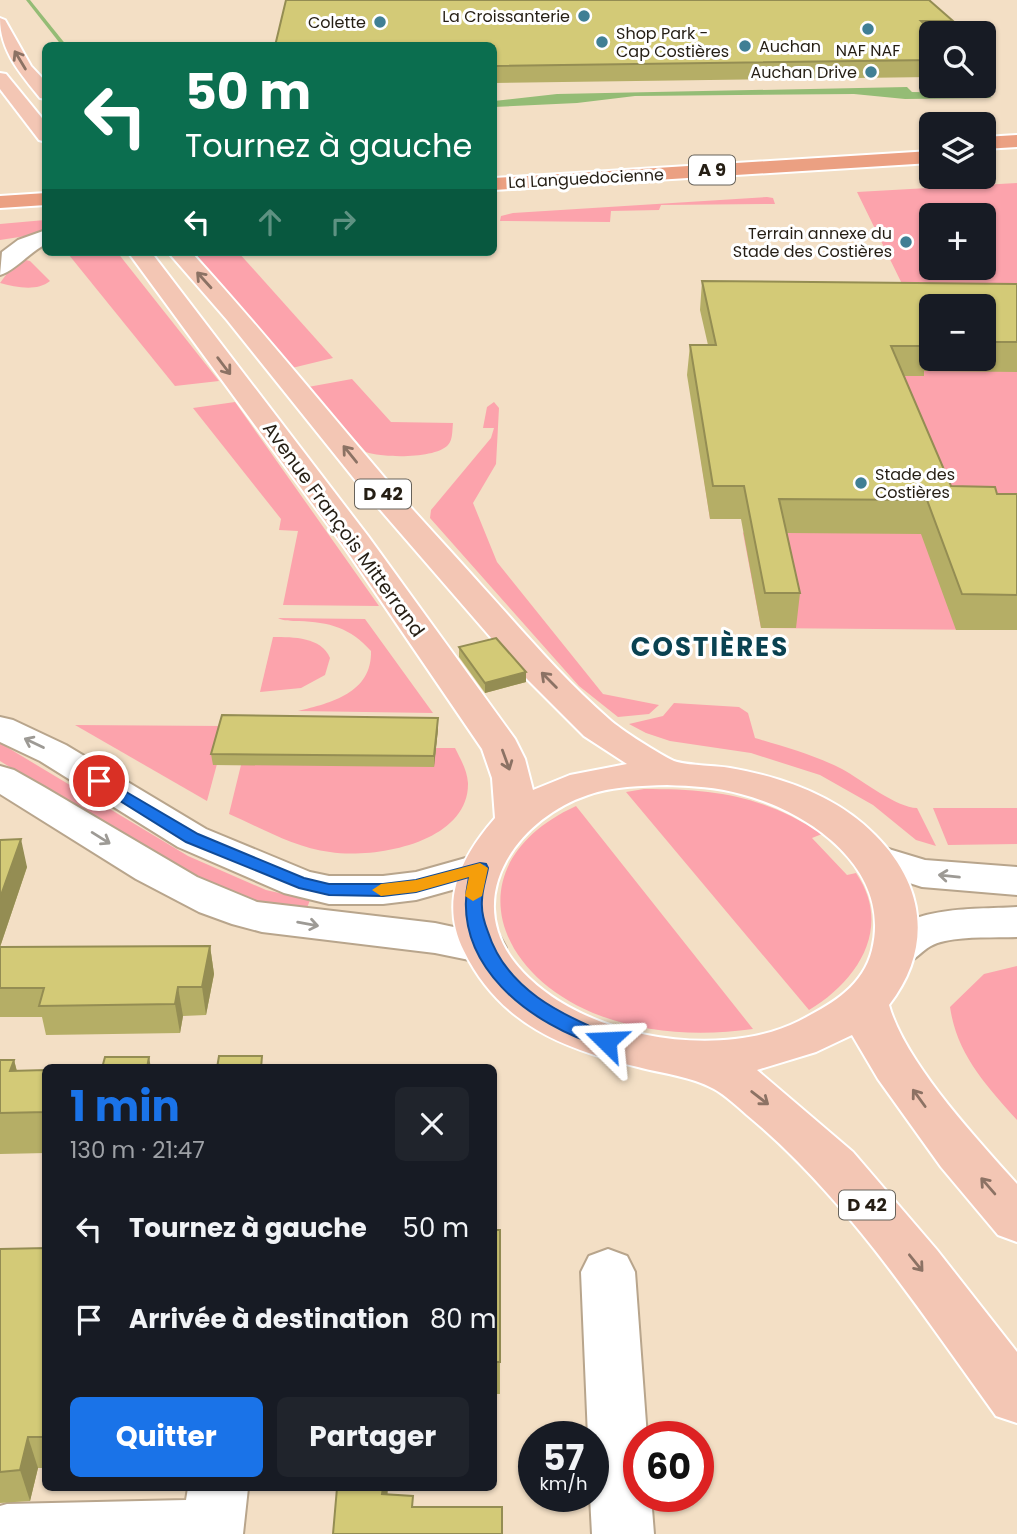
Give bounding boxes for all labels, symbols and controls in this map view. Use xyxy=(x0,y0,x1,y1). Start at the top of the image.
place label: La Croissanterie xyxy=(442,5,570,28)
marker: La Croissanterie xyxy=(576,8,592,24)
place label: Colette xyxy=(308,11,366,34)
marker: Colette xyxy=(372,14,388,30)
marker: NAF NAF xyxy=(860,21,876,37)
map controls xyxy=(919,21,996,371)
button: search xyxy=(919,21,996,98)
place label: Shop Park - Cap Costières xyxy=(616,22,729,63)
marker: Shop Park - Cap Costières xyxy=(594,34,610,50)
place label: Auchan xyxy=(759,35,821,58)
marker: Auchan xyxy=(737,38,753,54)
place label: NAF NAF xyxy=(836,39,900,62)
one-way arrow xyxy=(13,51,27,71)
text: 50 m xyxy=(185,58,311,126)
place label: Auchan Drive xyxy=(751,61,857,84)
marker: Auchan Drive xyxy=(863,64,879,80)
icon: left xyxy=(70,70,161,161)
button: layers xyxy=(919,112,996,189)
text: Tournez à gauche xyxy=(185,123,472,168)
road number: A 9 xyxy=(689,155,735,184)
street label: La Languedocienne xyxy=(508,163,665,194)
icon: left xyxy=(178,203,216,241)
icon: ahead xyxy=(251,203,289,241)
icon: right xyxy=(324,203,362,241)
button: + xyxy=(919,203,996,280)
place label: Terrain annexe du Stade des Costières xyxy=(733,222,892,263)
marker: Terrain annexe du Stade des Costières xyxy=(898,234,914,250)
one-way arrow xyxy=(196,271,212,289)
button: − xyxy=(919,294,996,371)
one-way arrow xyxy=(217,356,231,375)
street label: Avenue François Mitterrand xyxy=(256,416,431,642)
one-way arrow xyxy=(342,446,358,464)
place label: Stade des Costières xyxy=(875,463,955,504)
marker: Stade des Costières xyxy=(853,475,869,491)
road number: D 42 xyxy=(355,480,411,508)
district label: COSTIÈRES xyxy=(631,629,789,665)
one-way arrow xyxy=(541,672,558,689)
one-way arrow xyxy=(24,736,45,750)
one-way arrow xyxy=(501,748,513,770)
pin xyxy=(69,751,129,811)
icon: arrive xyxy=(80,762,118,800)
one-way arrow xyxy=(90,831,110,845)
one-way arrow xyxy=(938,869,961,882)
one-way arrow xyxy=(296,918,319,931)
position arrow xyxy=(569,1004,643,1078)
text: 1 min xyxy=(70,1077,180,1136)
button: close xyxy=(395,1087,469,1161)
one-way arrow xyxy=(911,1089,926,1108)
one-way arrow xyxy=(750,1091,768,1106)
text: 130 m · 21:47 xyxy=(70,1134,205,1166)
one-way arrow xyxy=(980,1178,996,1196)
road number: D 42 xyxy=(839,1190,895,1220)
icon: left xyxy=(70,1210,108,1248)
text: Tournez à gauche xyxy=(129,1210,367,1246)
text: 50 m xyxy=(403,1210,469,1246)
one-way arrow xyxy=(908,1254,923,1272)
icon: arrive xyxy=(70,1301,108,1339)
text: Arrivée à destination xyxy=(129,1301,409,1337)
text: 80 m xyxy=(430,1301,496,1337)
button: Quitter xyxy=(70,1397,263,1477)
button: Partager xyxy=(277,1397,469,1477)
speed limit sign: 60 xyxy=(623,1421,714,1512)
text: 57 xyxy=(543,1433,584,1482)
text: km/h xyxy=(540,1471,587,1496)

